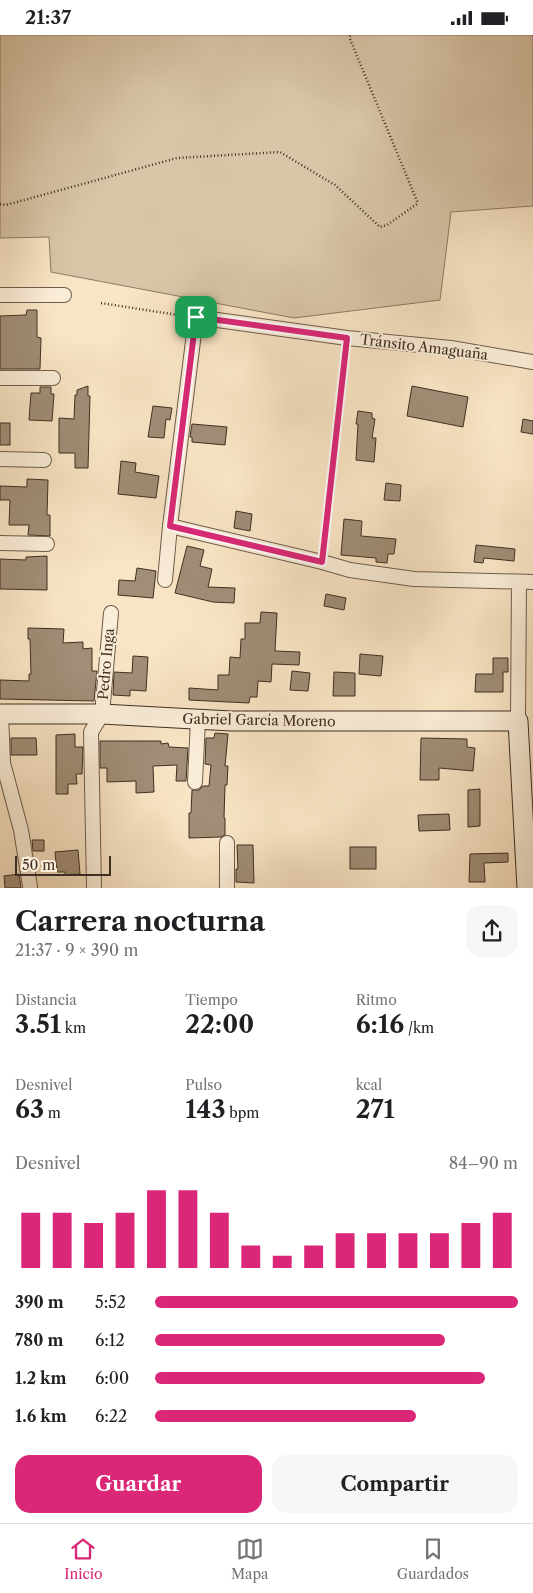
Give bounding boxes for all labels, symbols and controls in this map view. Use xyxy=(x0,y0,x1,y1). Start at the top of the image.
text: 21:37 xyxy=(25,6,71,29)
pin xyxy=(175,296,217,338)
icon: arrive xyxy=(182,303,210,331)
street label: Tránsito Amaguaña xyxy=(359,330,490,364)
street label: Pedro Inga xyxy=(94,627,118,701)
street label: Gabriel García Moreno xyxy=(182,710,336,730)
scale bar xyxy=(15,853,111,876)
text: 50 m xyxy=(22,856,55,874)
text: Carrera nocturna xyxy=(15,904,265,938)
button: share xyxy=(466,905,518,957)
text: 21:37 · 9 × 390 m xyxy=(15,940,138,960)
text: Distancia xyxy=(15,991,77,1009)
text: Tiempo xyxy=(185,991,238,1009)
text: Ritmo xyxy=(356,991,397,1009)
text: 3.51 xyxy=(15,1009,61,1040)
text: 22:00 xyxy=(185,1009,254,1040)
text: 6:16 xyxy=(356,1009,404,1040)
text: km xyxy=(61,1019,86,1037)
text: /km xyxy=(404,1019,434,1037)
text: Desnivel xyxy=(15,1076,72,1094)
text: Pulso xyxy=(185,1076,222,1094)
text: kcal xyxy=(356,1076,382,1094)
text: 63 xyxy=(15,1094,44,1125)
text: 143 xyxy=(185,1094,226,1125)
text: 271 xyxy=(356,1094,395,1125)
text: m xyxy=(44,1104,61,1122)
text: bpm xyxy=(226,1104,259,1122)
text: Desnivel xyxy=(15,1153,81,1173)
text: 84–90 m xyxy=(449,1153,518,1173)
text: 390 m xyxy=(15,1292,64,1312)
text: 5:52 xyxy=(95,1292,126,1312)
text: 780 m xyxy=(15,1330,63,1350)
text: 6:12 xyxy=(95,1330,125,1350)
text: 1.2 km xyxy=(15,1368,67,1388)
text: 6:00 xyxy=(95,1368,129,1388)
text: 1.6 km xyxy=(15,1406,67,1426)
text: 6:22 xyxy=(95,1406,127,1426)
button: Guardar xyxy=(15,1455,262,1513)
button: Compartir xyxy=(272,1455,518,1513)
tab: Inicio xyxy=(64,1535,103,1583)
tab: Mapa xyxy=(231,1535,268,1583)
tab: Guardados xyxy=(397,1535,469,1583)

